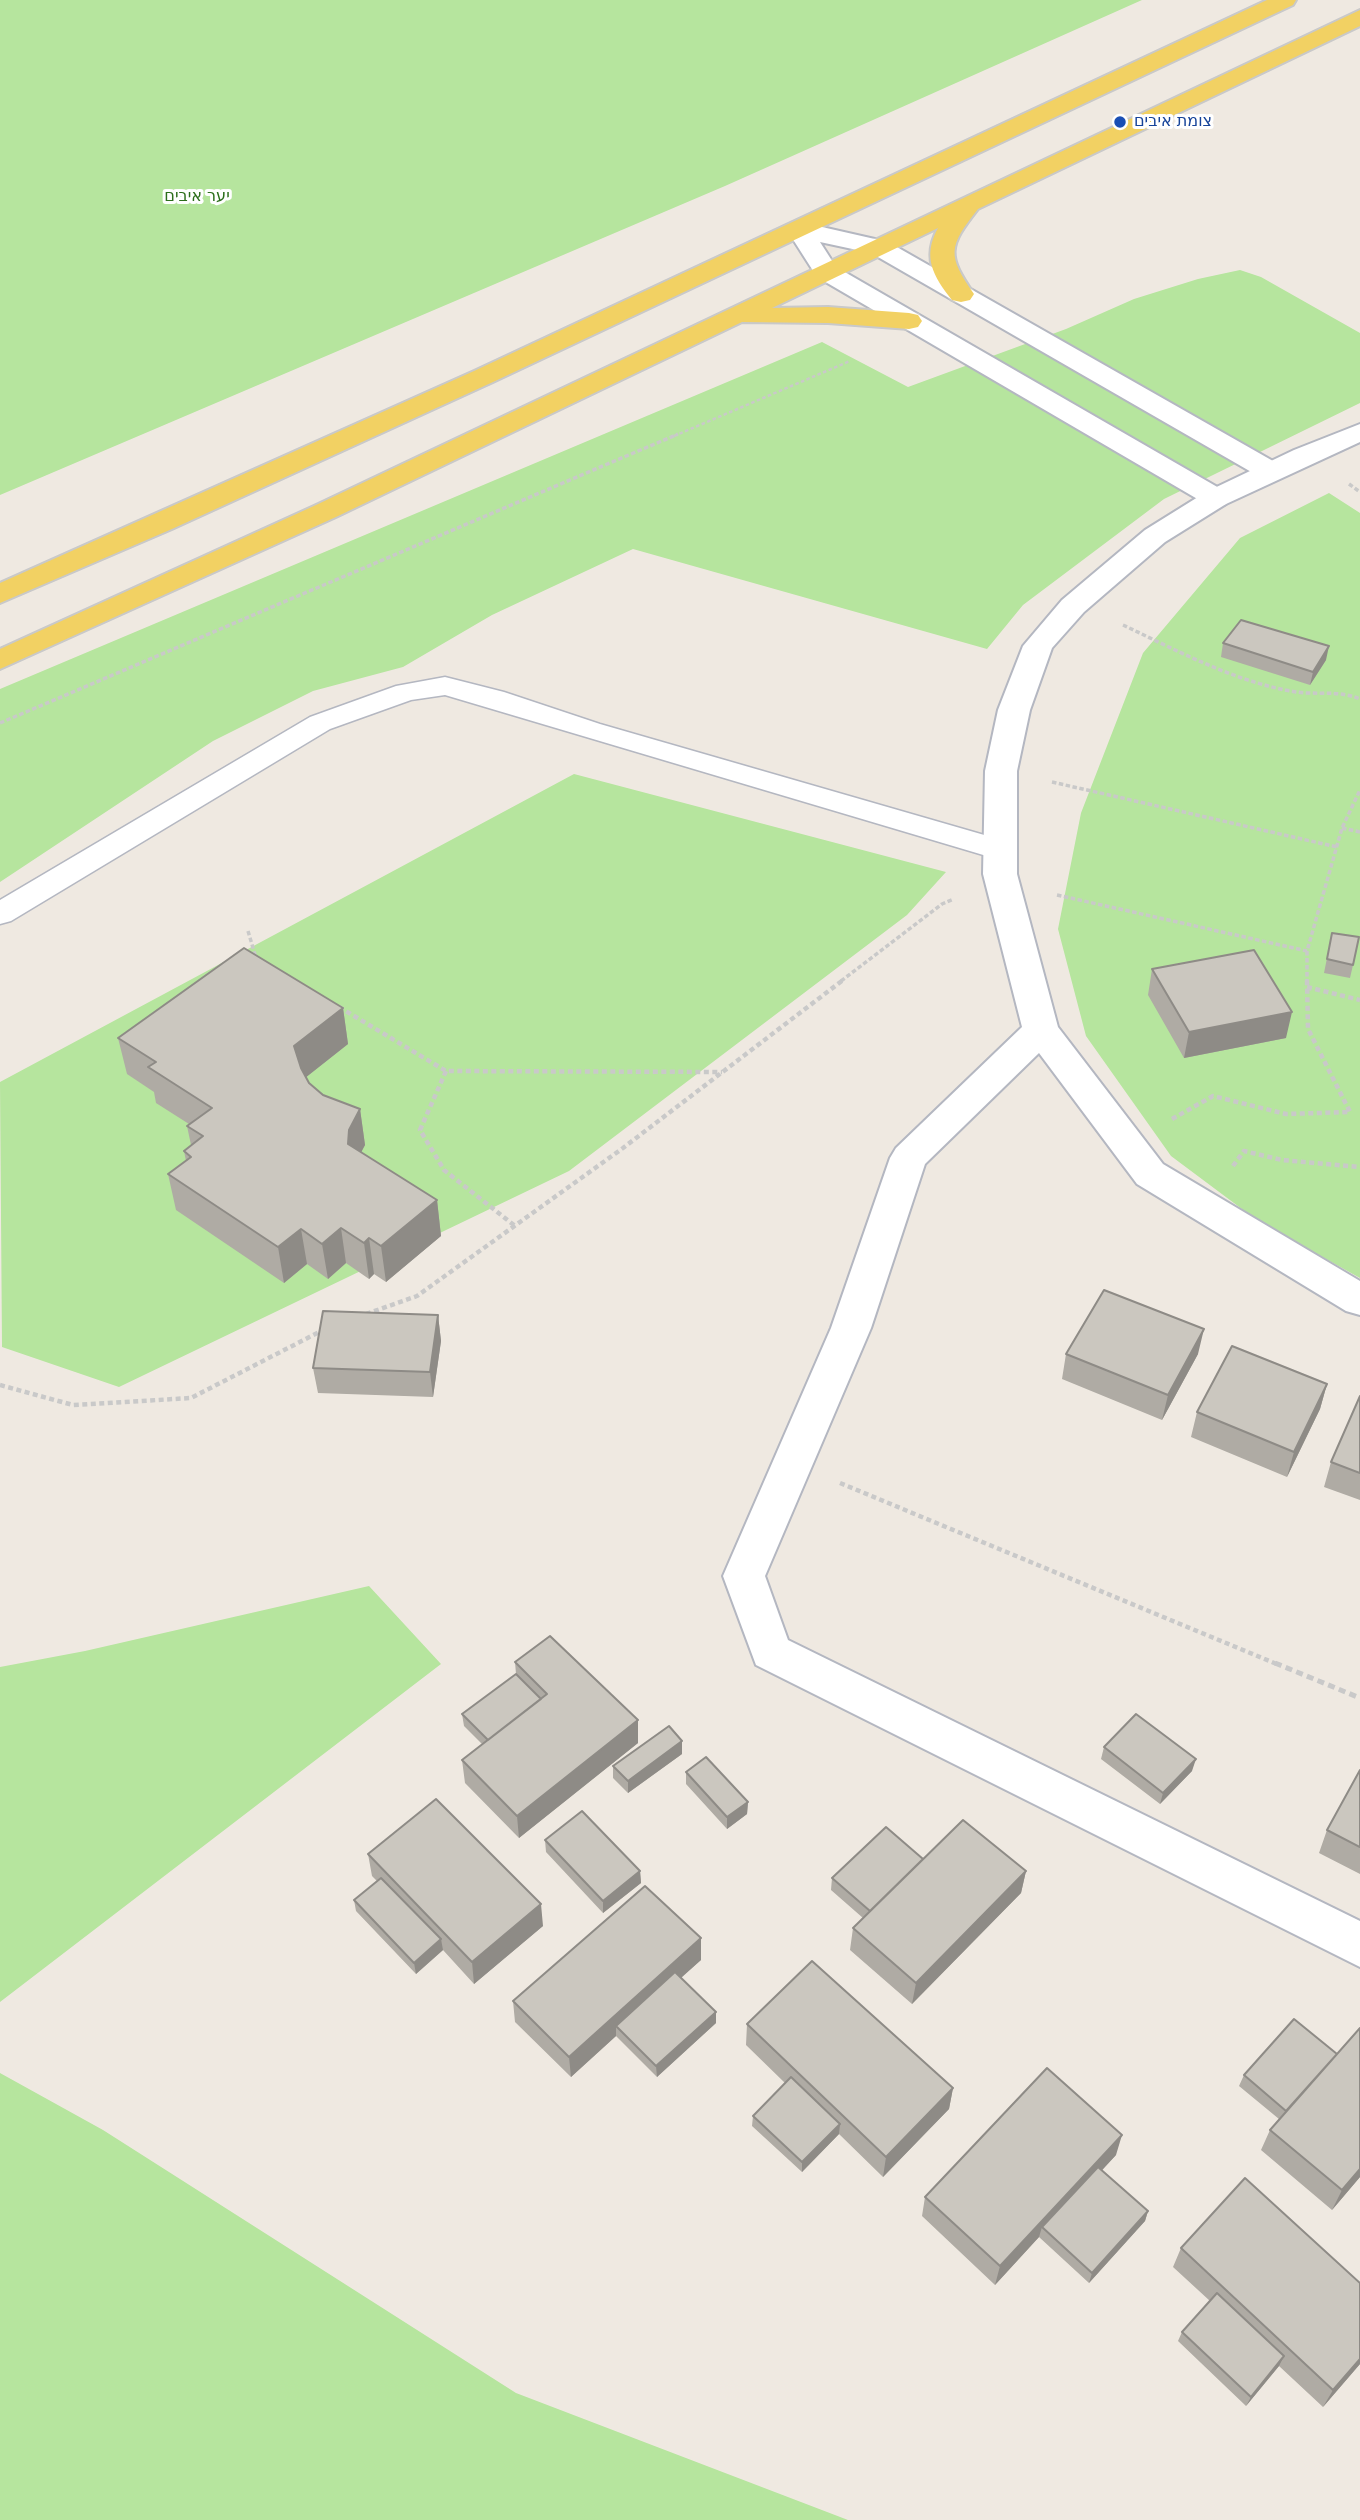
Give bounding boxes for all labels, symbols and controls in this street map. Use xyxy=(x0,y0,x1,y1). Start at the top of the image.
place label: צומת איבים xyxy=(1134,112,1212,132)
marker: צומת איבים xyxy=(1112,114,1128,130)
park label: יער איבים xyxy=(164,187,230,207)

